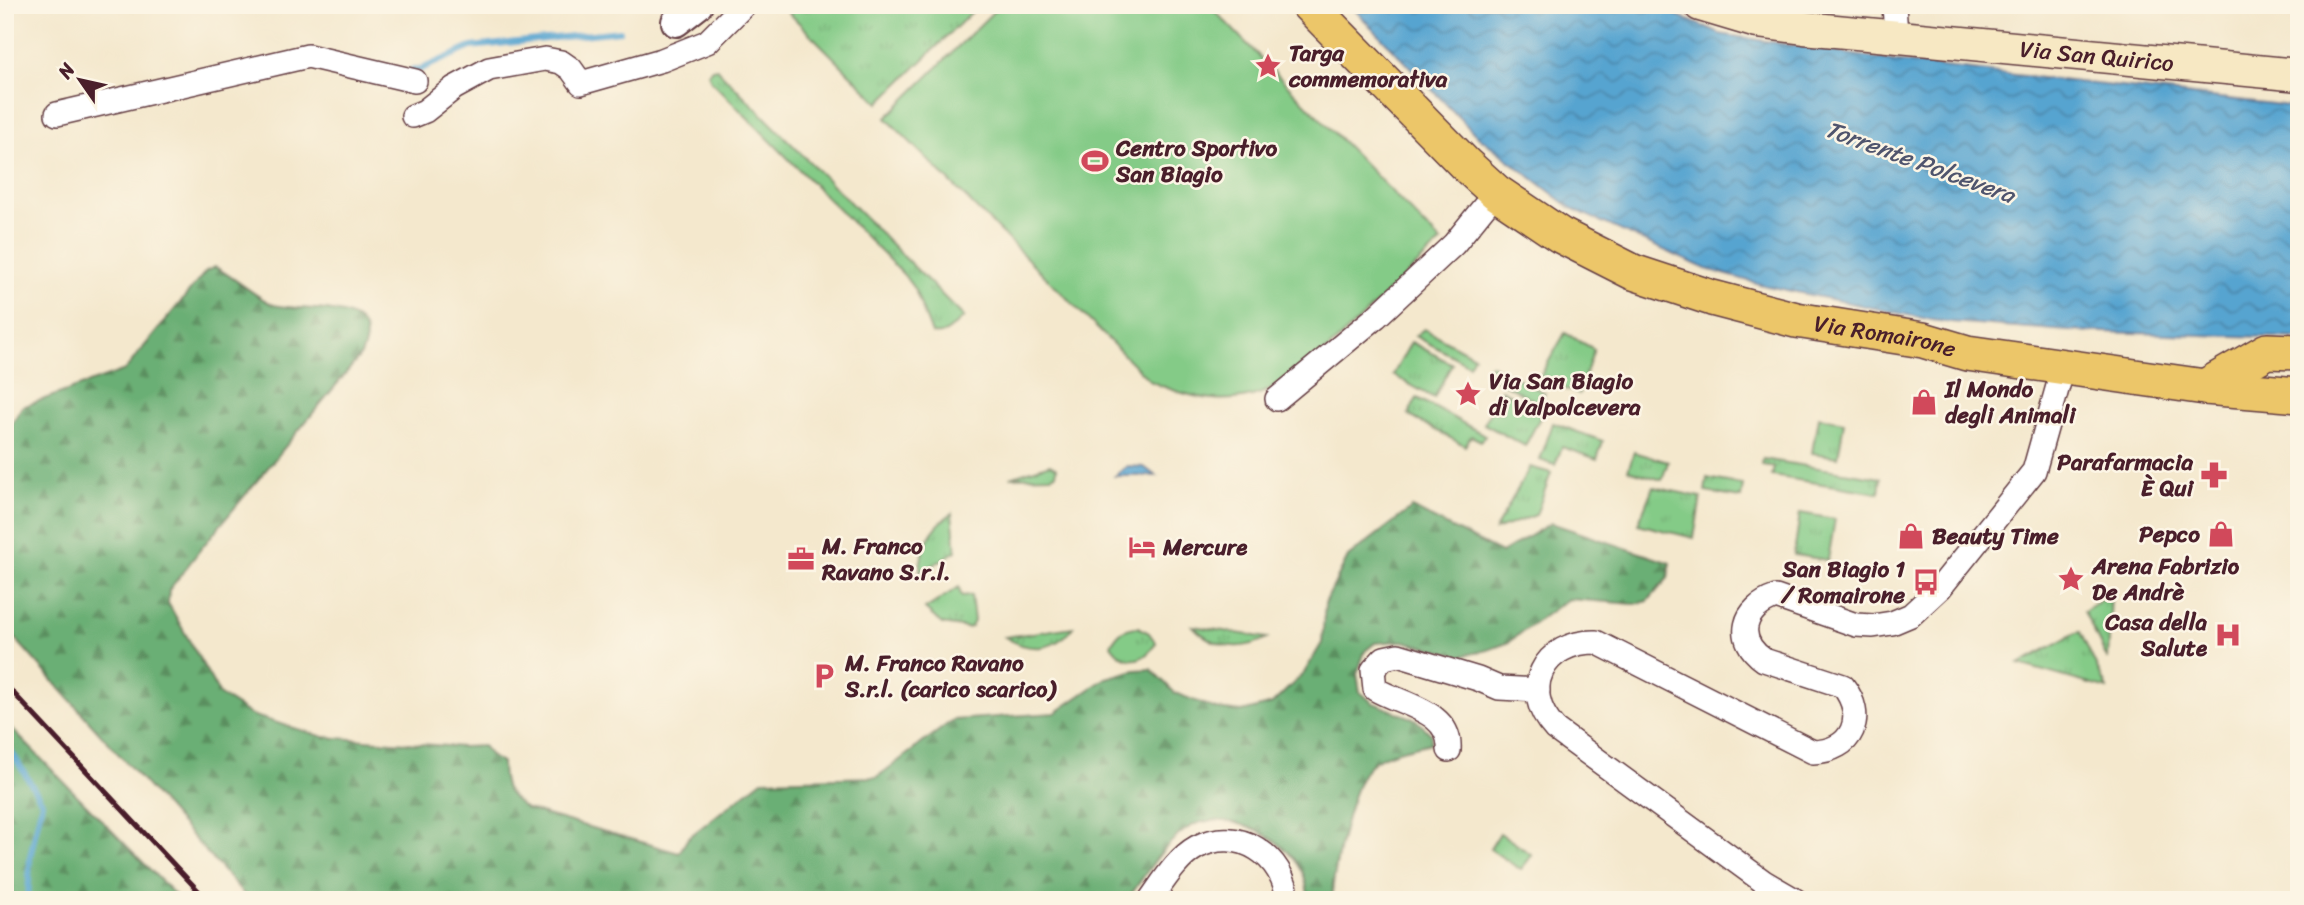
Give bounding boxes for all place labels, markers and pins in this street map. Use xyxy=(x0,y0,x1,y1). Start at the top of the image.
place label: Targa commemorativa xyxy=(1288,33,1448,100)
place icon: Targa commemorativa xyxy=(1253,51,1283,81)
place label: Centro Sportivo San Biagio xyxy=(1115,128,1277,195)
sports icon: Centro Sportivo San Biagio xyxy=(1080,146,1110,176)
place label: Via San Biagio di Valpolcevera xyxy=(1489,361,1641,428)
place label: Il Mondo degli Animali xyxy=(1944,369,2077,436)
place icon: Via San Biagio di Valpolcevera xyxy=(1453,379,1483,409)
shop icon: Il Mondo degli Animali xyxy=(1909,387,1939,417)
place label: Parafarmacia È Qui xyxy=(2057,442,2195,509)
pharmacy icon: Parafarmacia È Qui xyxy=(2199,460,2229,490)
place label: Pepco xyxy=(2139,514,2200,555)
place label: Beauty Time xyxy=(1932,516,2059,557)
shop icon: Pepco xyxy=(2206,519,2236,549)
shop icon: Beauty Time xyxy=(1896,521,1926,551)
place label: M. Franco Ravano S.r.l. xyxy=(821,526,951,593)
place label: Mercure xyxy=(1162,527,1248,568)
hotel icon: Mercure xyxy=(1127,532,1157,562)
office icon: M. Franco Ravano S.r.l. xyxy=(786,544,816,574)
place label: Arena Fabrizio De Andrè xyxy=(2091,546,2240,613)
place label: San Biagio 1 / Romairone xyxy=(1780,549,1905,616)
place icon: Arena Fabrizio De Andrè xyxy=(2056,564,2086,594)
bus stop icon: San Biagio 1 / Romairone xyxy=(1911,567,1941,597)
place label: Casa della Salute xyxy=(2104,602,2208,669)
hospital icon: Casa della Salute xyxy=(2213,620,2243,650)
place label: M. Franco Ravano S.r.l. (carico scarico) xyxy=(844,643,1057,710)
parking icon: M. Franco Ravano S.r.l. (carico scarico) xyxy=(809,661,839,691)

